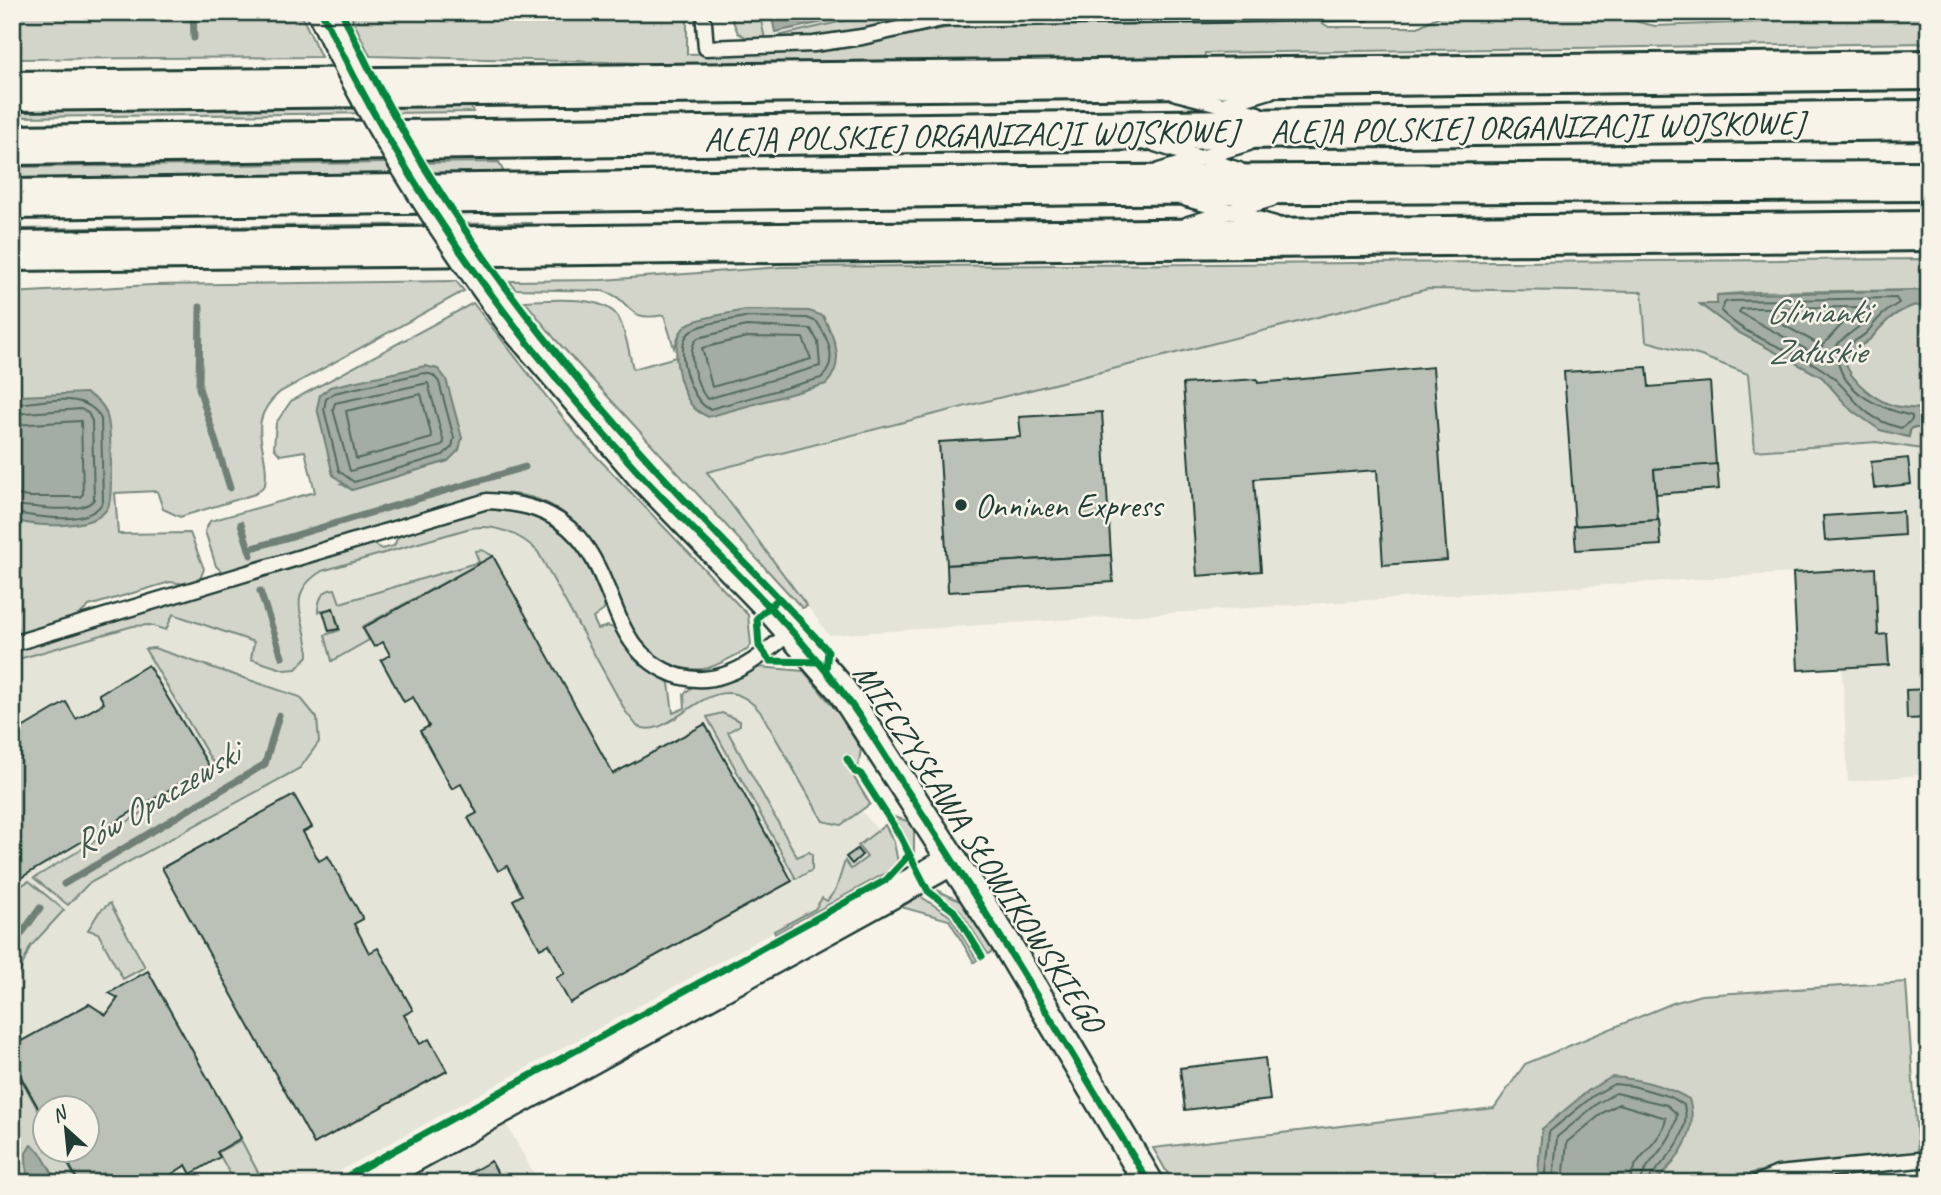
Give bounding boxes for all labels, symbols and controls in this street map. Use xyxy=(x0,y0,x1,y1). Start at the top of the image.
street label: ALEJA POLSKIEJ ORGANIZACJI WOJSKOWEJ xyxy=(1270,101,1809,153)
street label: ALEJA POLSKIEJ ORGANIZACJI WOJSKOWEJ xyxy=(704,109,1243,161)
water label: Glinianki Załuskie xyxy=(1766,289,1876,374)
place label: Onninen Express xyxy=(975,485,1165,527)
marker: Onninen Express xyxy=(953,497,969,513)
street label: MIECZYSŁAWA SŁOWIKOWSKIEGO xyxy=(844,655,1116,1043)
water label: Rów Opaczewski xyxy=(63,727,255,867)
north arrow xyxy=(32,1094,102,1164)
text: N xyxy=(48,1100,72,1128)

